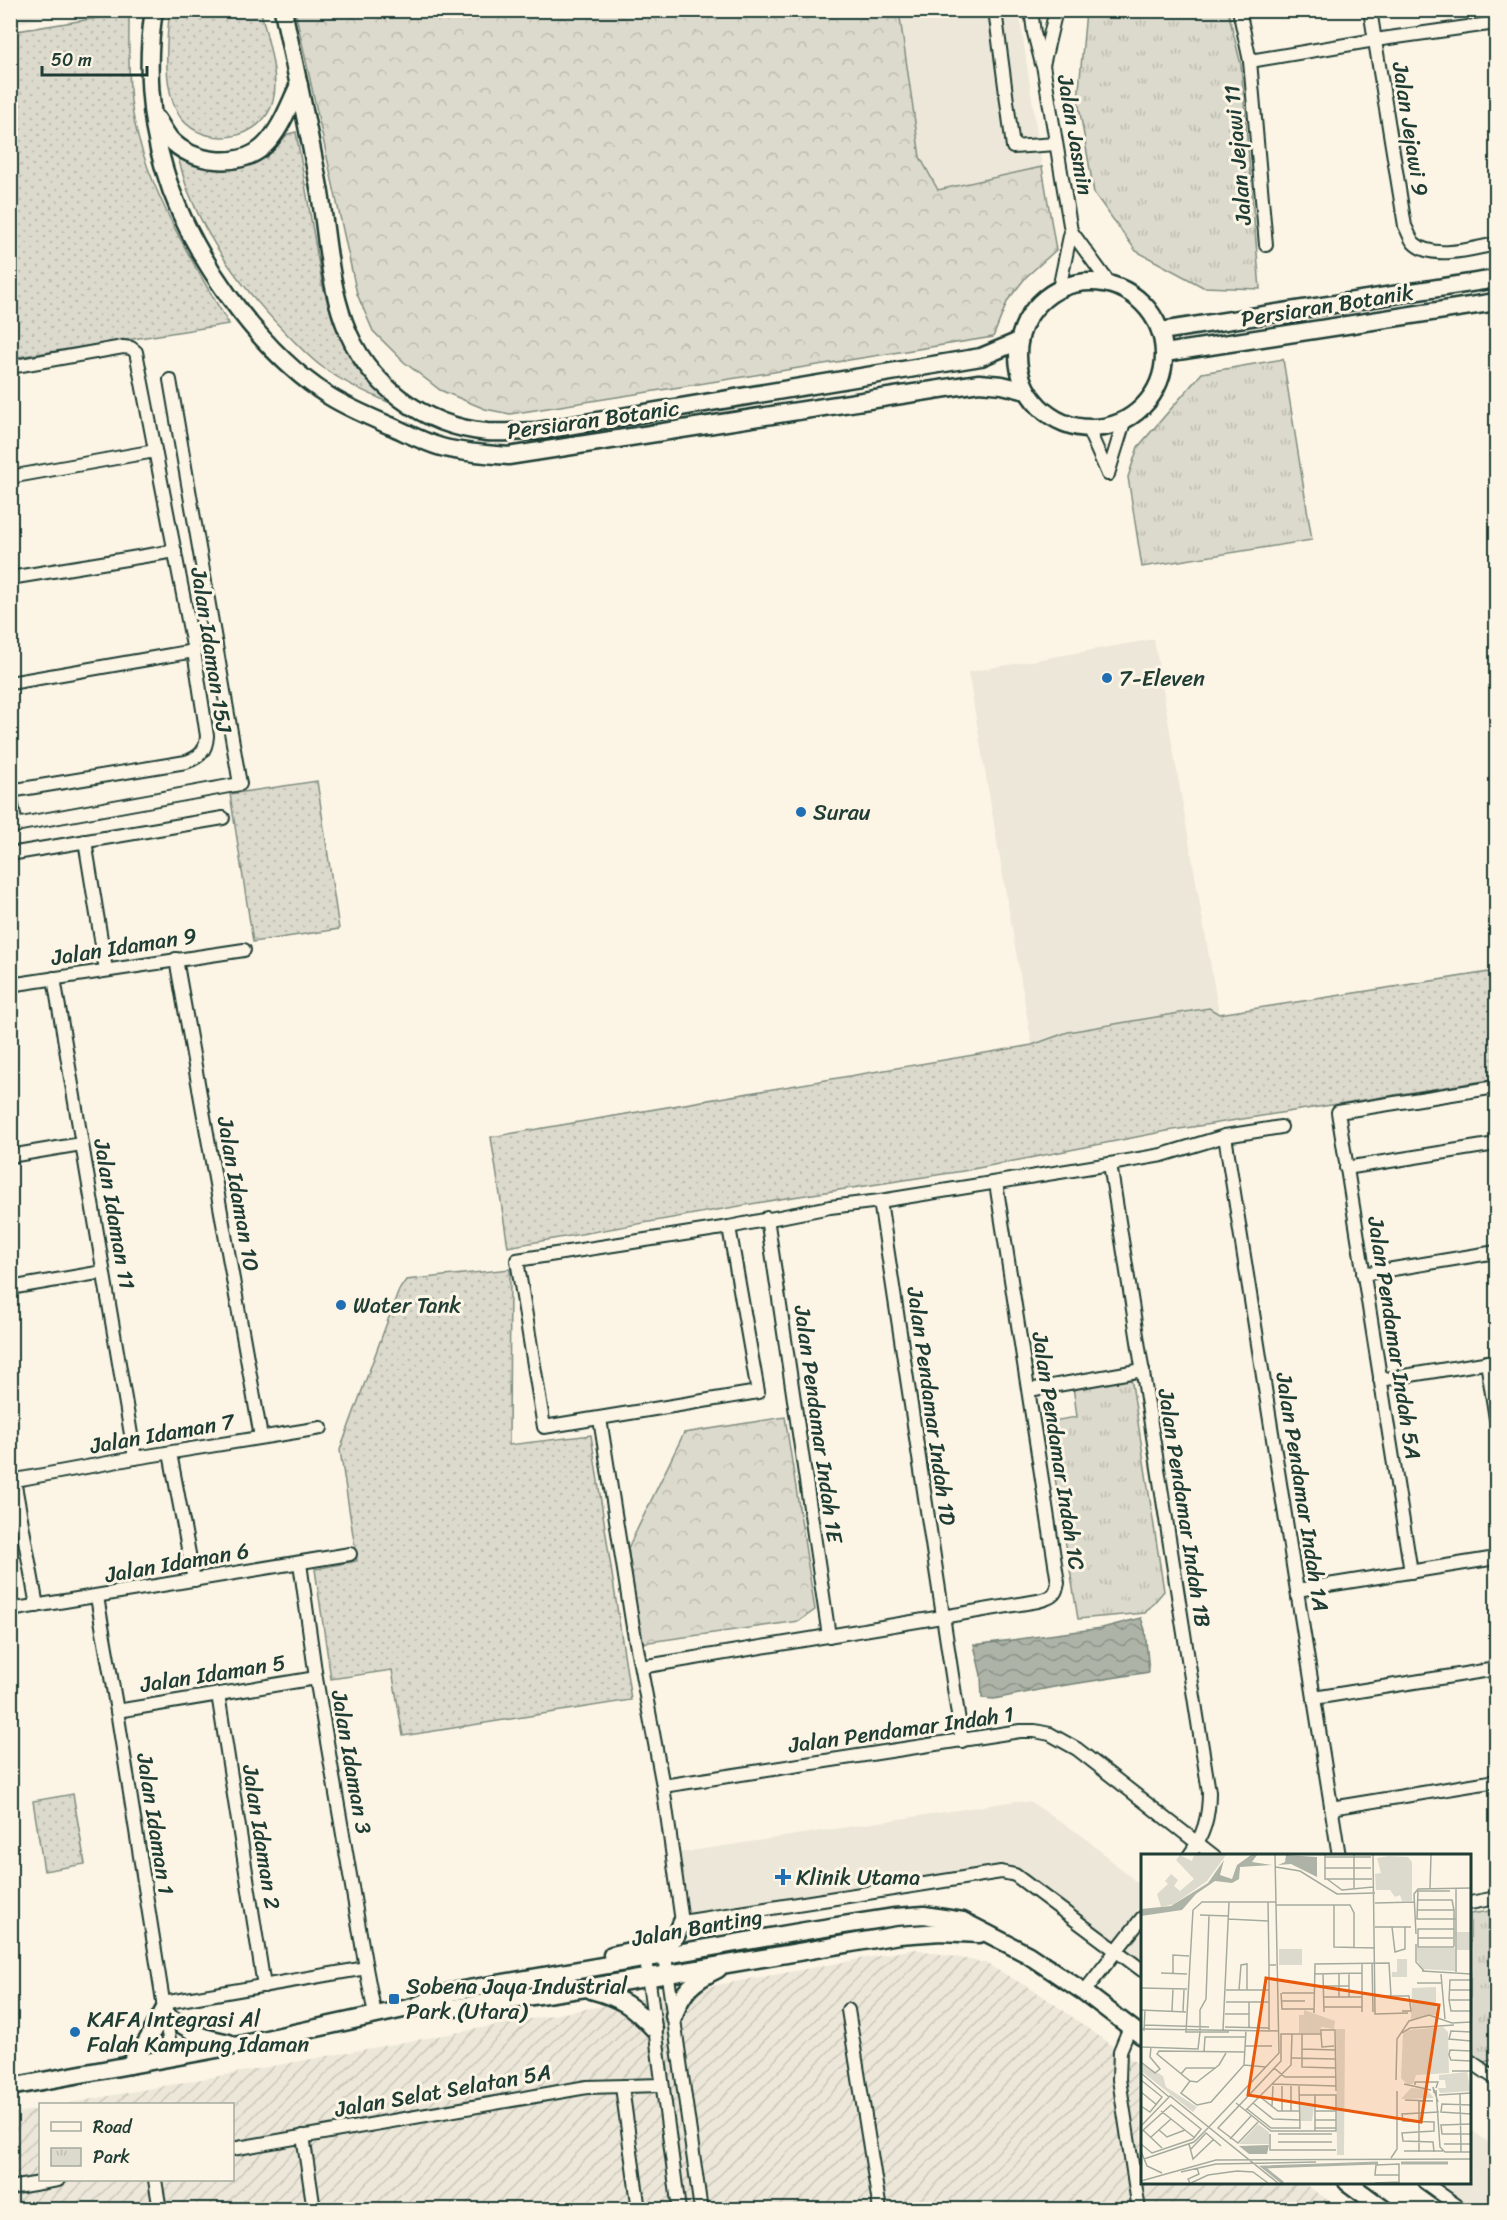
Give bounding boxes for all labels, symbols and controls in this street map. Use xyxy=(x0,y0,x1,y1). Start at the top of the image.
scale bar xyxy=(42,39,147,77)
text: 50 m xyxy=(51,44,92,76)
street label: Jalan Jejawi 9 xyxy=(1381,58,1440,199)
street label: Jalan Jasmin xyxy=(1046,71,1105,198)
street label: Jalan Jejawi 11 xyxy=(1212,83,1263,228)
street label: Persiaran Botanik xyxy=(1238,273,1416,338)
street label: Persiaran Botanic xyxy=(505,388,682,451)
street label: Jalan Idaman 15J xyxy=(179,564,244,736)
place label: 7-Eleven xyxy=(1119,659,1205,698)
marker: 7-Eleven xyxy=(1100,671,1114,685)
place label: Surau xyxy=(813,793,871,832)
marker: Surau xyxy=(794,805,808,819)
street label: Jalan Idaman 9 xyxy=(48,916,200,977)
street label: Jalan Idaman 10 xyxy=(206,1113,271,1275)
street label: Jalan Idaman 11 xyxy=(82,1135,147,1292)
street label: Jalan Pendamar Indah 5A xyxy=(1356,1213,1433,1462)
street label: Jalan Pendamar Indah 1D xyxy=(895,1283,968,1528)
place label: Water Tank xyxy=(353,1286,461,1325)
marker: Water Tank xyxy=(334,1298,348,1312)
street label: Jalan Pendamar Indah 1E xyxy=(782,1302,855,1547)
street label: Jalan Pendamar Indah 1C xyxy=(1020,1328,1097,1573)
street label: Jalan Pendamar Indah 1A xyxy=(1264,1369,1341,1614)
street label: Jalan Pendamar Indah 1B xyxy=(1146,1385,1223,1630)
street label: Jalan Idaman 7 xyxy=(86,1401,239,1466)
street label: Jalan Idaman 6 xyxy=(101,1531,252,1595)
street label: Jalan Idaman 5 xyxy=(137,1643,289,1704)
street label: Jalan Idaman 3 xyxy=(320,1686,383,1837)
street label: Jalan Pendamar Indah 1 xyxy=(785,1694,1016,1765)
street label: Jalan Idaman 1 xyxy=(125,1750,186,1898)
street label: Jalan Idaman 2 xyxy=(231,1761,292,1912)
inset map xyxy=(1141,1854,1471,2184)
place label: Klinik Utama xyxy=(796,1858,920,1897)
marker: Klinik Utama xyxy=(774,1868,792,1886)
street label: Jalan Banting xyxy=(628,1897,765,1958)
place label: Sobena Jaya Industrial Park (Utara) xyxy=(406,1967,628,2031)
marker: Sobena Jaya Industrial Park (Utara) xyxy=(387,1992,401,2006)
place label: KAFA Integrasi Al Falah Kampung Idaman xyxy=(87,2000,309,2064)
marker: KAFA Integrasi Al Falah Kampung Idaman xyxy=(68,2025,82,2039)
street label: Jalan Selat Selatan 5A xyxy=(331,2052,554,2129)
legend xyxy=(39,2103,234,2181)
text: Road xyxy=(93,2111,133,2143)
text: Park xyxy=(93,2141,130,2173)

